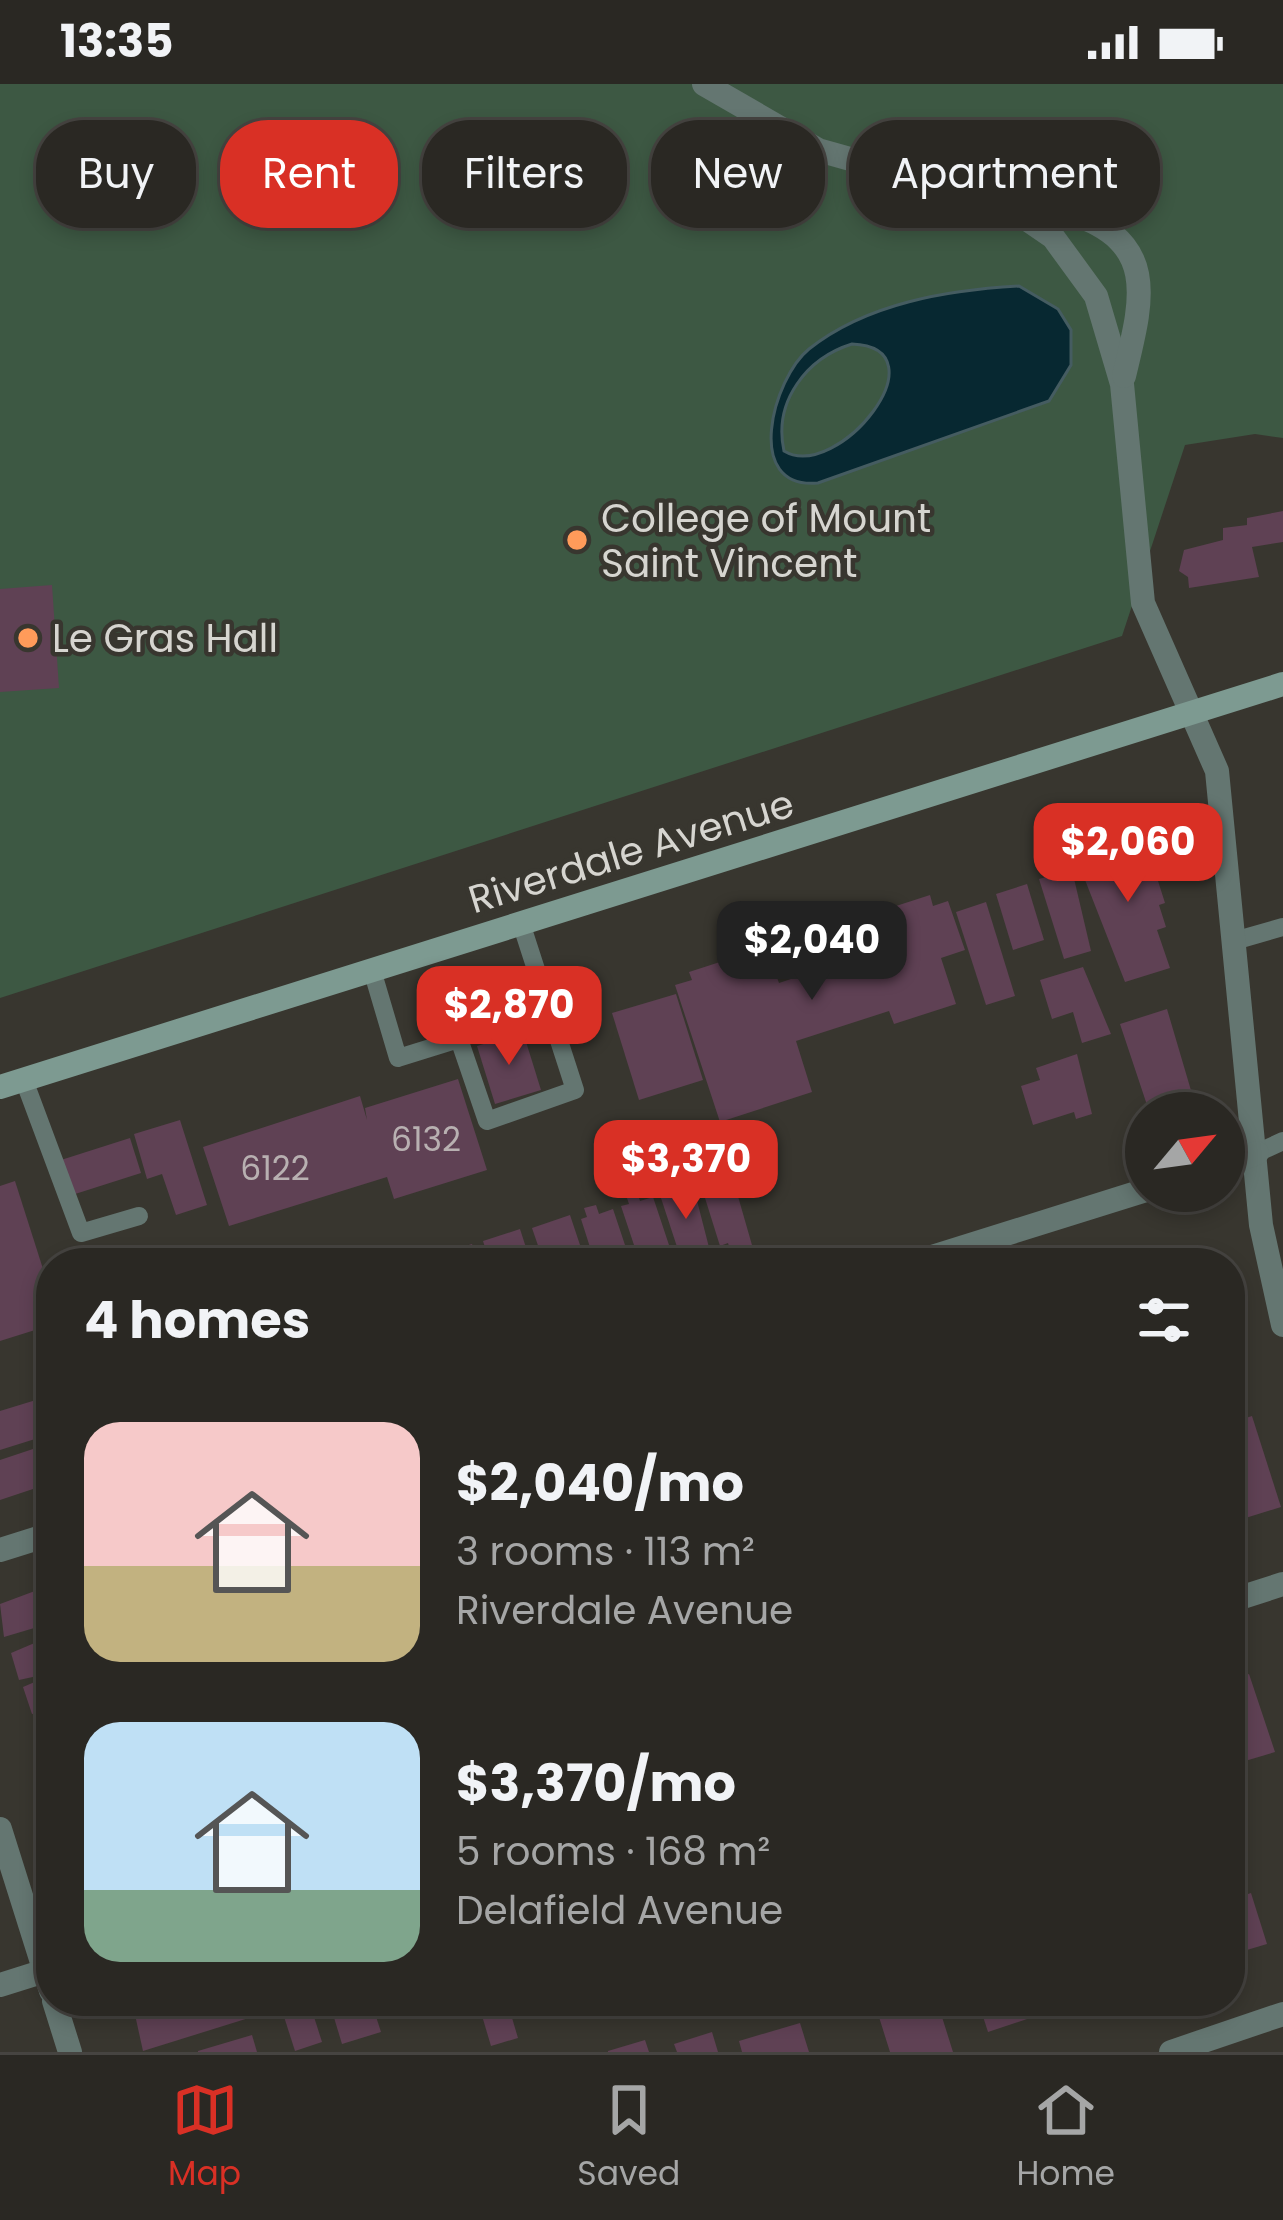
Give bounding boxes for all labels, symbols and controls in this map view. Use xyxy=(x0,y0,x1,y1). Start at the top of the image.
text: 13:35 xyxy=(60,10,173,73)
chip: Buy xyxy=(36,120,196,228)
chip: Rent xyxy=(220,120,398,228)
chip: Filters xyxy=(422,120,627,228)
chip: New xyxy=(651,120,825,228)
chip: Apartment xyxy=(849,120,1160,228)
place label: College of Mount Saint Vincent xyxy=(601,491,931,591)
marker: College of Mount Saint Vincent xyxy=(564,527,590,553)
place label: Le Gras Hall xyxy=(52,611,278,666)
marker: Le Gras Hall xyxy=(15,625,41,651)
street label: Riverdale Avenue xyxy=(462,776,800,927)
pin: $2,060 xyxy=(1030,803,1226,905)
text: $2,060 xyxy=(1061,814,1195,869)
pin: $2,040 xyxy=(714,901,910,1003)
text: $2,040 xyxy=(744,912,880,967)
pin: $2,870 xyxy=(411,966,607,1068)
text: $2,870 xyxy=(444,977,574,1032)
north arrow xyxy=(1125,1092,1245,1212)
map controls xyxy=(1125,1092,1245,1212)
house number: 6132 xyxy=(391,1116,461,1163)
pin: $3,370 xyxy=(588,1120,784,1222)
text: $3,370 xyxy=(621,1131,751,1186)
house number: 6122 xyxy=(240,1145,310,1192)
text: 4 homes xyxy=(84,1284,310,1356)
icon: filters xyxy=(1131,1287,1197,1353)
text: $2,040/mo xyxy=(456,1447,744,1519)
icon: home xyxy=(180,1470,324,1614)
text: 3 rooms · 113 m² xyxy=(456,1524,755,1579)
text: Riverdale Avenue xyxy=(456,1583,793,1638)
text: $3,370/mo xyxy=(456,1747,736,1819)
icon: home xyxy=(180,1770,324,1914)
text: 5 rooms · 168 m² xyxy=(456,1824,770,1879)
text: Delafield Avenue xyxy=(456,1883,783,1938)
tab: Map xyxy=(168,2077,241,2199)
tab: Saved xyxy=(577,2077,680,2199)
tab: Home xyxy=(1016,2077,1115,2199)

